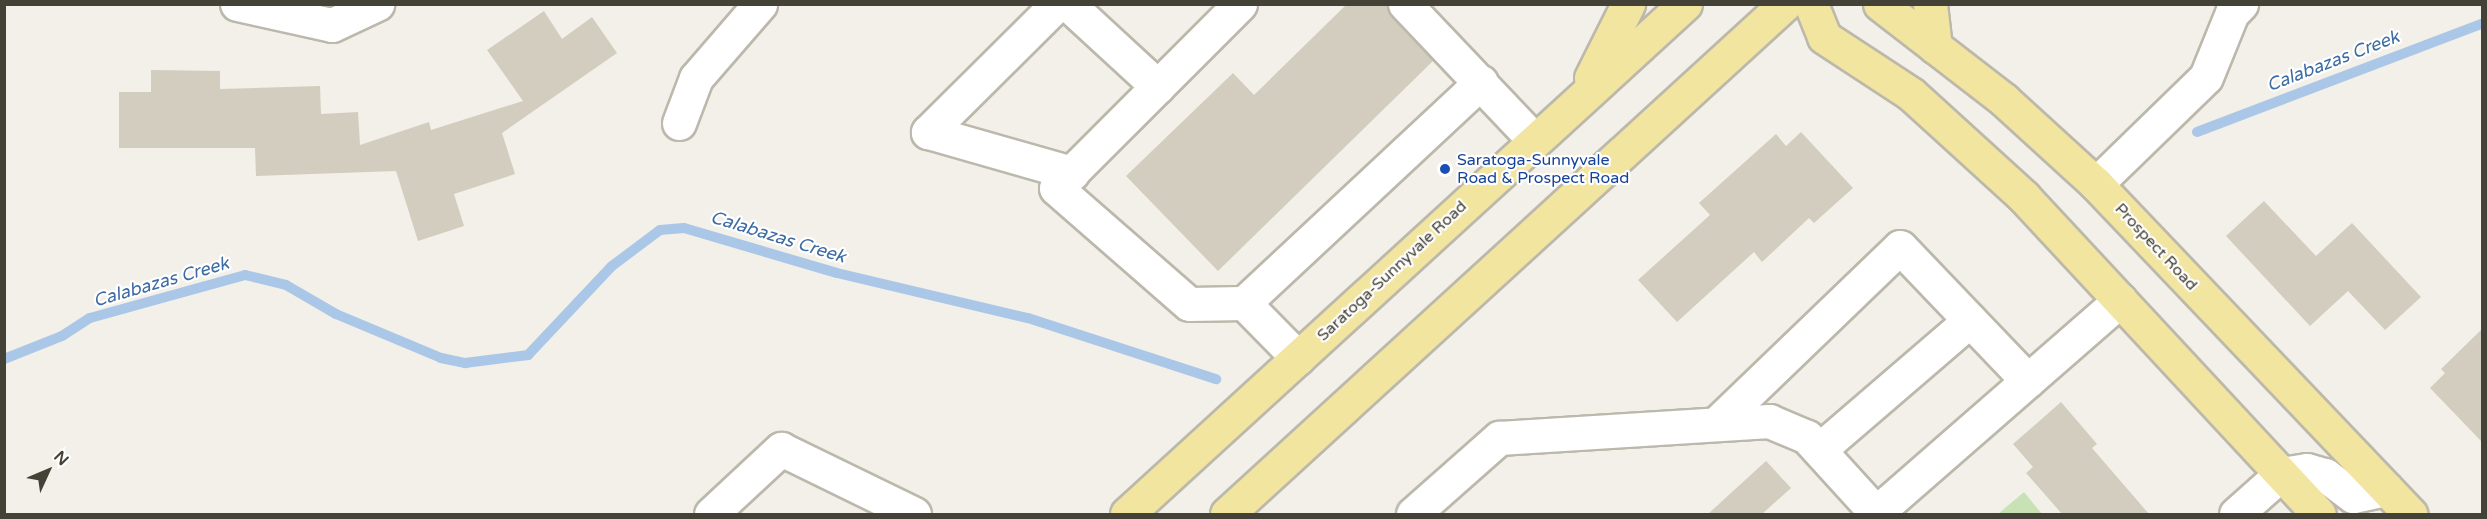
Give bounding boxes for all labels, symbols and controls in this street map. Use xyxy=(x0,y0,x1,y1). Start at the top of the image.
water label: Calabazas Creek xyxy=(2264,26,2402,96)
place label: Saratoga-Sunnyvale Road & Prospect Road xyxy=(1457,150,1629,188)
marker: Saratoga-Sunnyvale Road & Prospect Road xyxy=(1438,162,1452,176)
street label: Saratoga-Sunnyvale Road xyxy=(1313,197,1471,345)
street label: Prospect Road xyxy=(2111,199,2201,295)
water label: Calabazas Creek xyxy=(708,206,848,268)
water label: Calabazas Creek xyxy=(91,252,231,312)
north arrow xyxy=(18,441,78,501)
text: N xyxy=(49,447,73,470)

